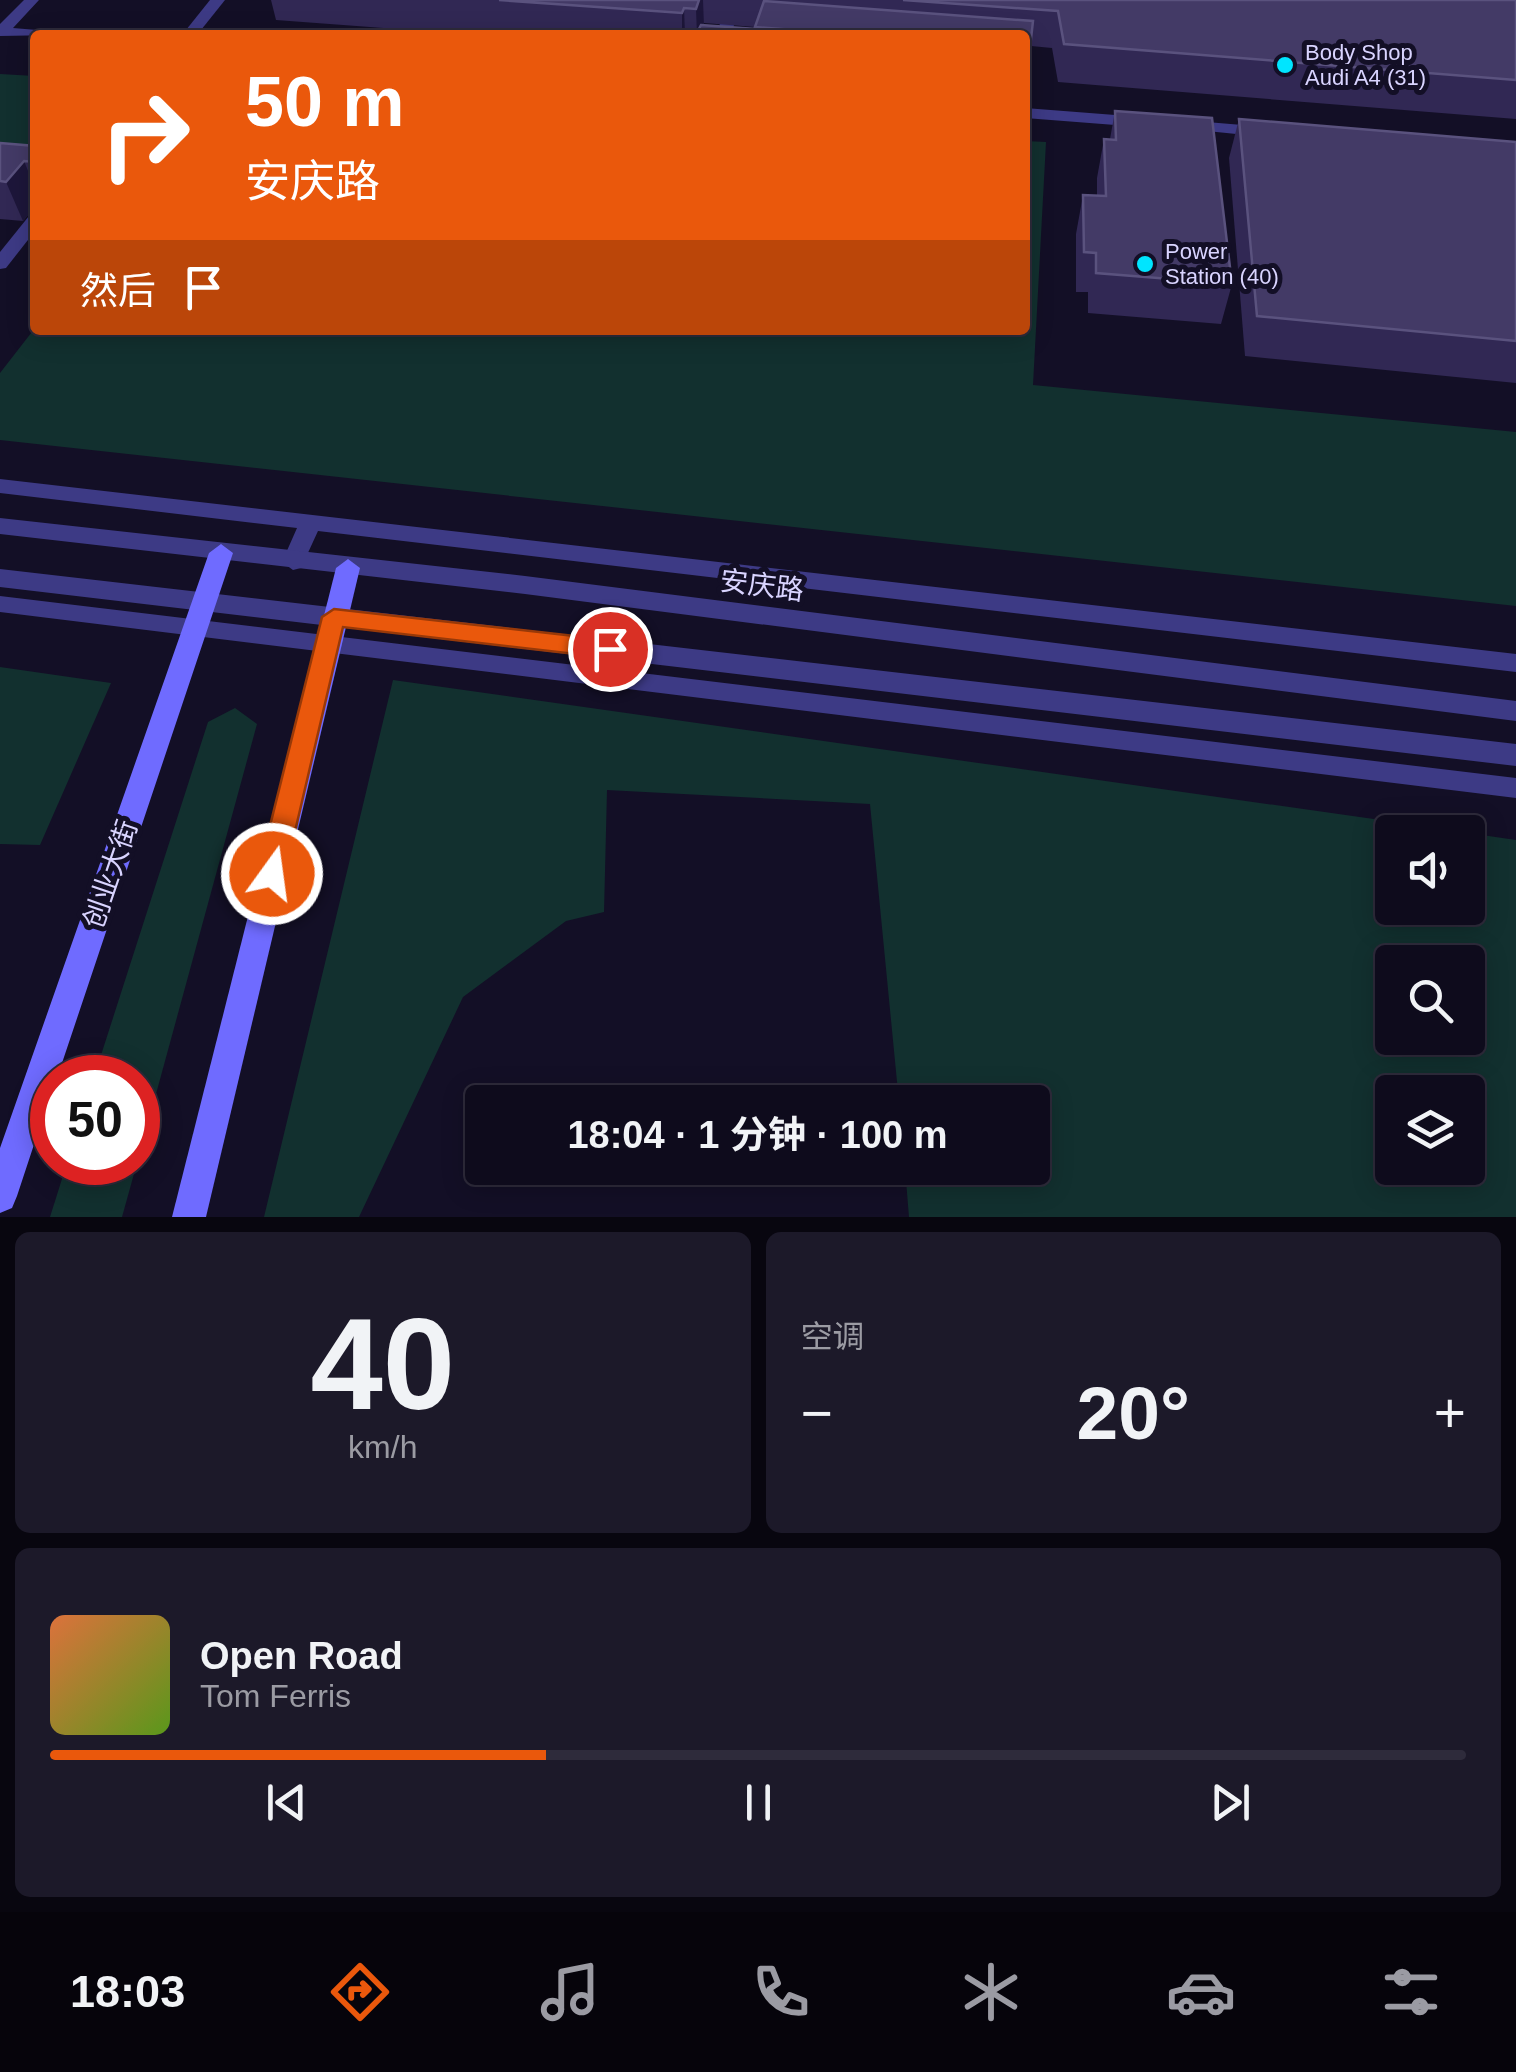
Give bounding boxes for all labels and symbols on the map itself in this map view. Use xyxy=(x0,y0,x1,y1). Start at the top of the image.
place label: Body Shop Audi A4 (31) xyxy=(1305,40,1426,90)
marker: Body Shop Audi A4 (31) xyxy=(1274,54,1296,76)
place label: Power Station (40) xyxy=(1165,239,1279,289)
marker: Power Station (40) xyxy=(1134,253,1156,275)
street label: 安庆路 xyxy=(718,565,806,606)
pin xyxy=(568,607,653,692)
street label: 创业大街 xyxy=(78,816,143,932)
position arrow xyxy=(220,822,324,926)
speed limit sign: 50 xyxy=(30,1055,160,1185)

